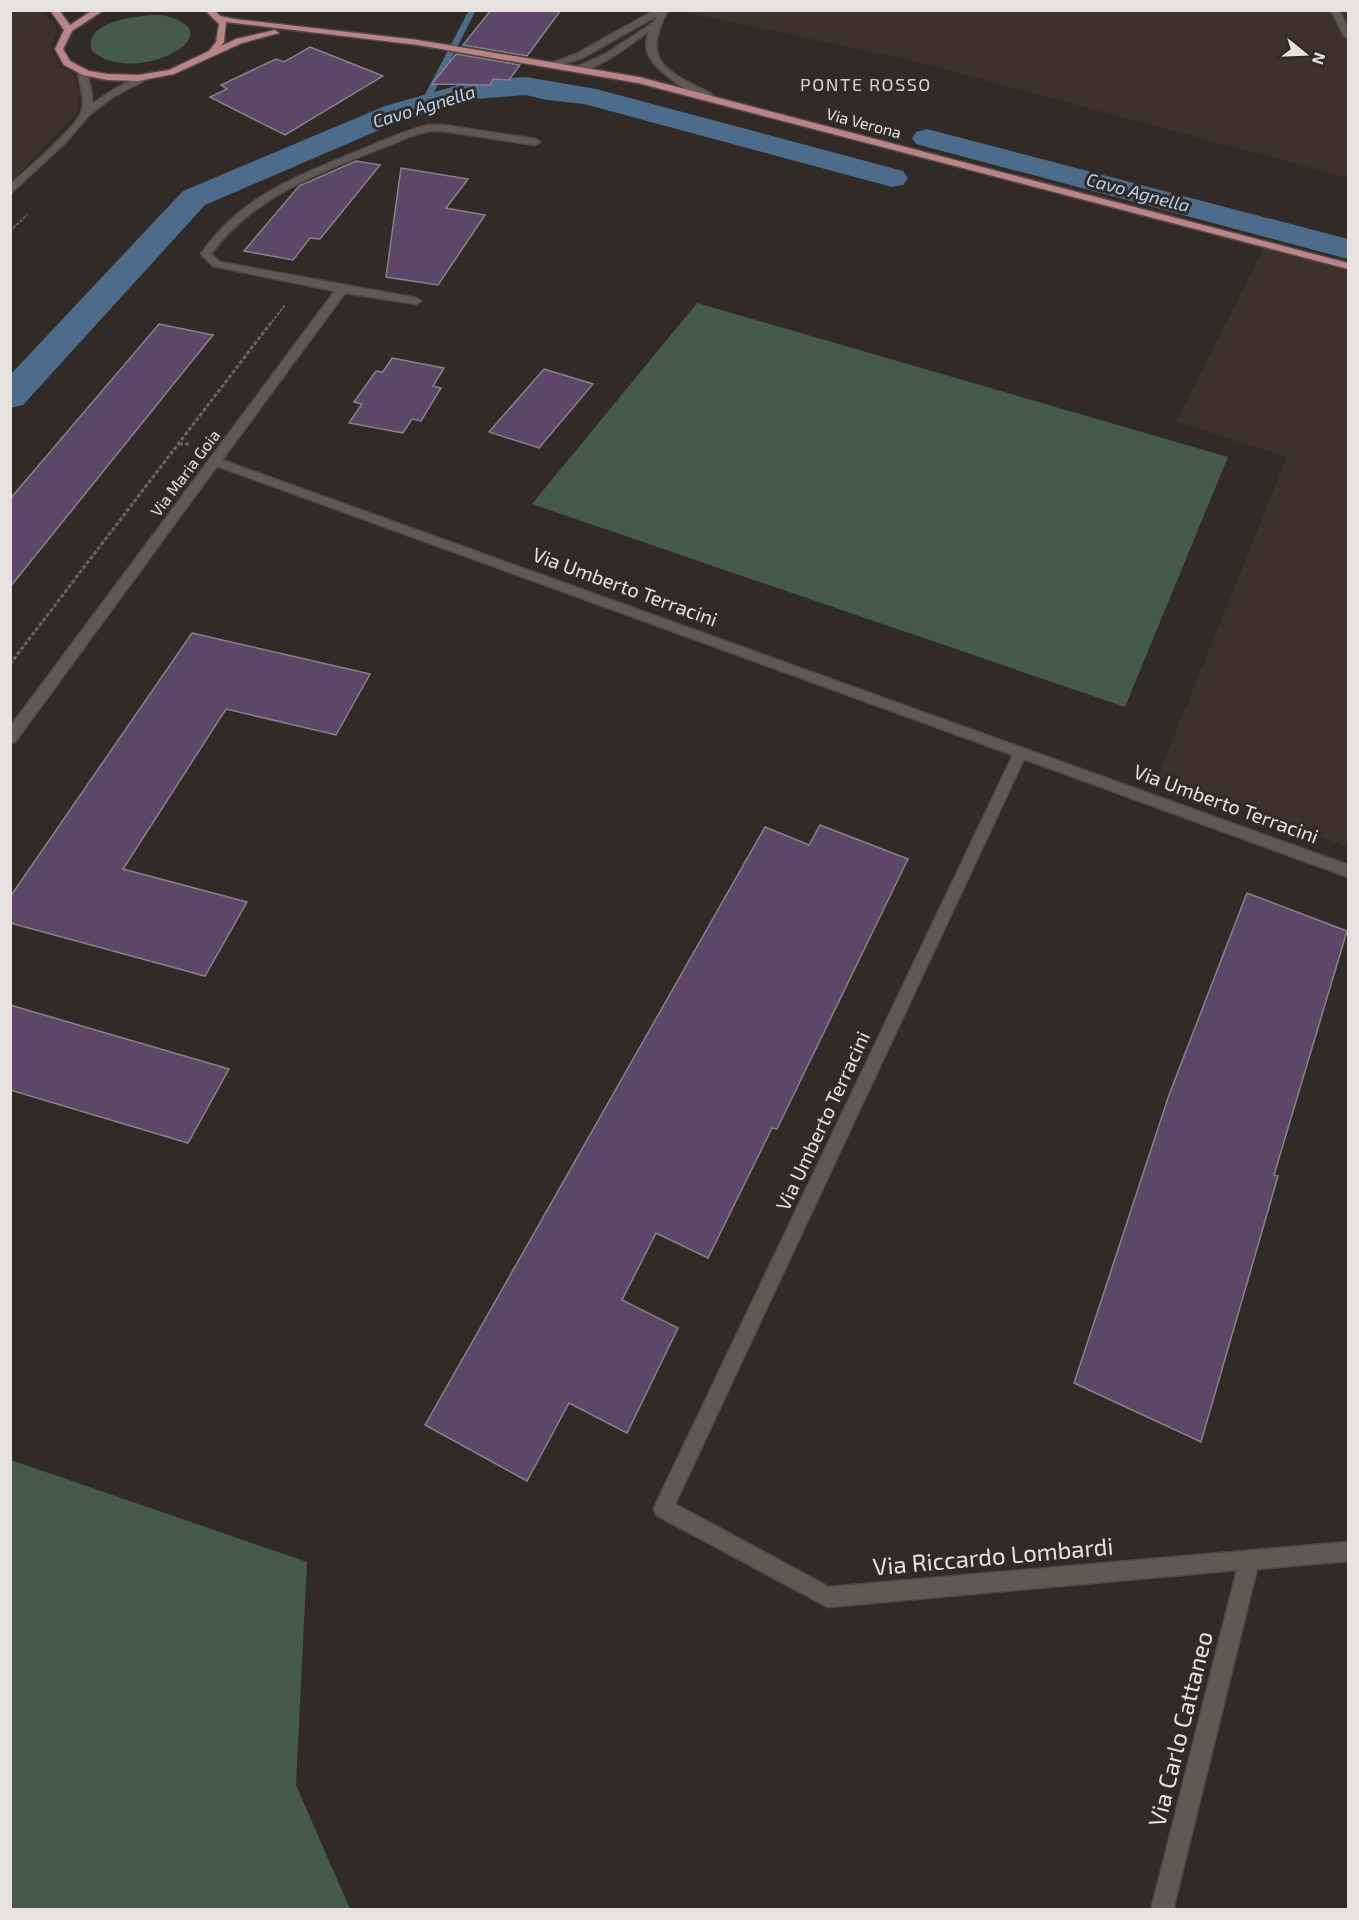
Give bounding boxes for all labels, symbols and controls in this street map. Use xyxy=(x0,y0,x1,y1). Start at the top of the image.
north arrow xyxy=(1275,24,1335,84)
text: N xyxy=(1309,50,1331,67)
district label: PONTE ROSSO xyxy=(800,73,932,95)
water label: Cavo Agnella xyxy=(370,80,478,132)
street label: Via Verona xyxy=(825,103,904,142)
water label: Cavo Agnella xyxy=(1084,168,1192,216)
street label: Via Maria Goia xyxy=(146,426,223,520)
street label: Via Umberto Terracini xyxy=(530,541,721,631)
street label: Via Umberto Terracini xyxy=(1131,758,1322,848)
street label: Via Umberto Terracini xyxy=(770,1027,874,1214)
street label: Via Riccardo Lombardi xyxy=(871,1531,1114,1580)
street label: Via Carlo Cattaneo xyxy=(1141,1628,1218,1829)

